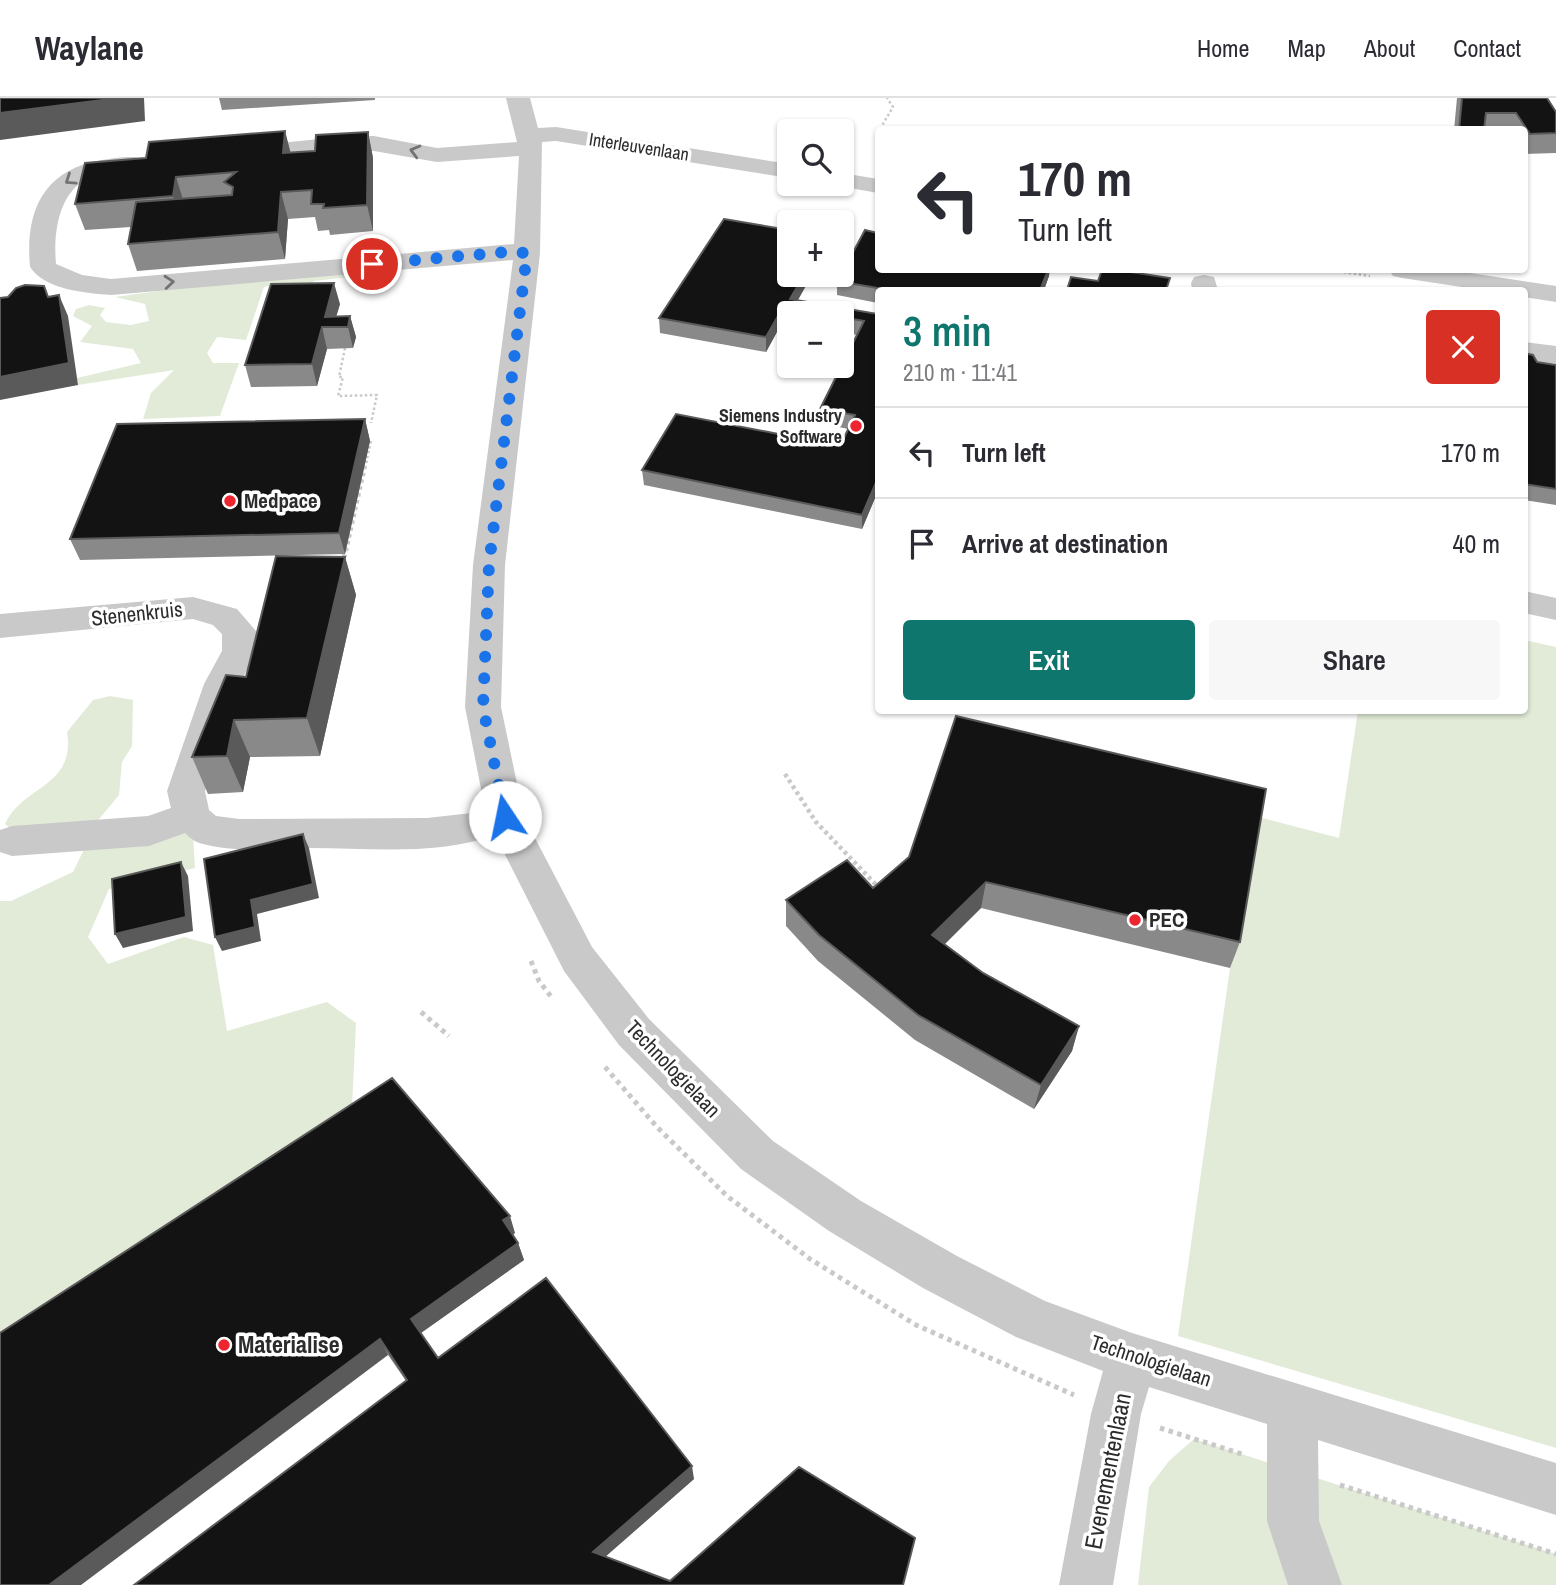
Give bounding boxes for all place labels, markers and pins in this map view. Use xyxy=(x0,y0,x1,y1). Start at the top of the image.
pin xyxy=(342,234,402,294)
place label: Siemens Industry Software xyxy=(719,403,843,449)
marker: Siemens Industry Software xyxy=(848,418,864,434)
place label: Medpace xyxy=(244,486,318,515)
marker: Medpace xyxy=(222,493,238,509)
place label: PEC xyxy=(1149,905,1184,934)
marker: PEC xyxy=(1127,912,1143,928)
place label: Materialise xyxy=(238,1328,340,1360)
marker: Materialise xyxy=(216,1337,232,1353)

